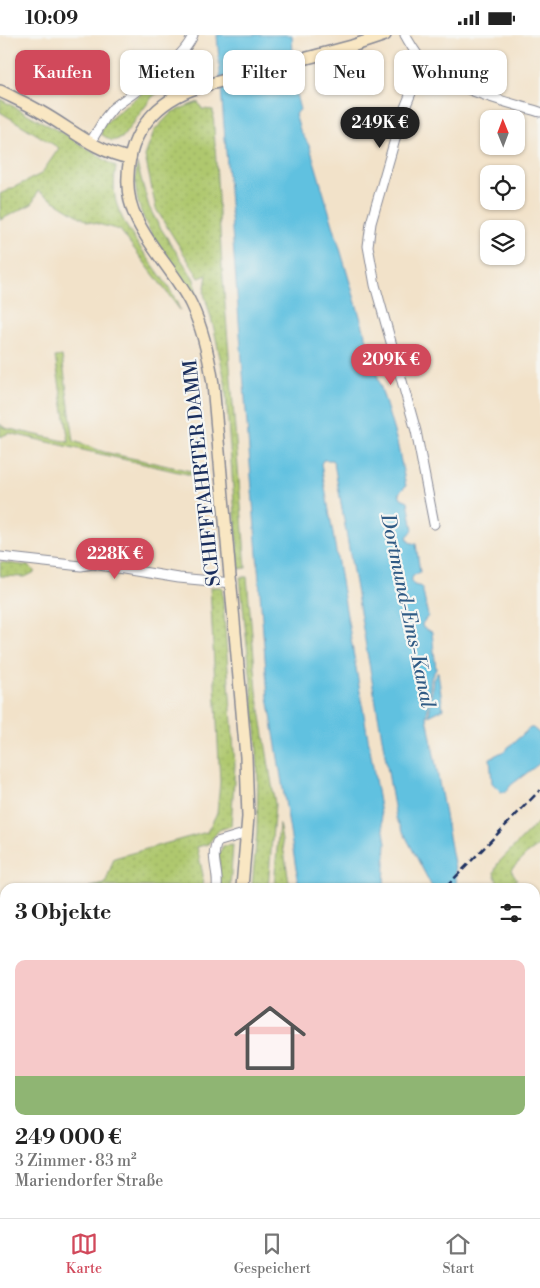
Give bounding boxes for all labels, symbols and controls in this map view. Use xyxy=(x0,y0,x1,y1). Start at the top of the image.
text: 10:09 xyxy=(25,6,78,30)
chip: Kaufen xyxy=(15,50,110,95)
chip: Mieten xyxy=(120,50,213,95)
chip: Filter xyxy=(223,50,305,95)
chip: Neu xyxy=(315,50,384,95)
chip: Wohnung xyxy=(394,50,507,95)
pin: 249K € xyxy=(339,107,421,149)
north arrow xyxy=(480,110,525,155)
map controls xyxy=(480,110,525,265)
text: 249K € xyxy=(352,113,408,133)
button: locate xyxy=(480,165,525,210)
button: layers xyxy=(480,220,525,265)
pin: 209K € xyxy=(350,343,432,386)
text: 209K € xyxy=(362,350,420,370)
street label: SCHIFFFAHRTER DAMM xyxy=(178,358,226,588)
water label: Dortmund-Ems-Kanal xyxy=(374,511,440,711)
pin: 228K € xyxy=(74,537,156,580)
text: 228K € xyxy=(87,544,143,564)
icon: filters xyxy=(497,899,525,927)
text: 3 Objekte xyxy=(15,900,111,926)
icon: home xyxy=(225,993,315,1083)
text: 249 000 € xyxy=(15,1125,122,1151)
text: 3 Zimmer · 83 m² xyxy=(15,1151,137,1171)
text: Mariendorfer Straße xyxy=(15,1171,163,1191)
tab: Karte xyxy=(66,1230,102,1278)
tab: Gespeichert xyxy=(234,1230,311,1278)
tab: Start xyxy=(442,1230,474,1278)

